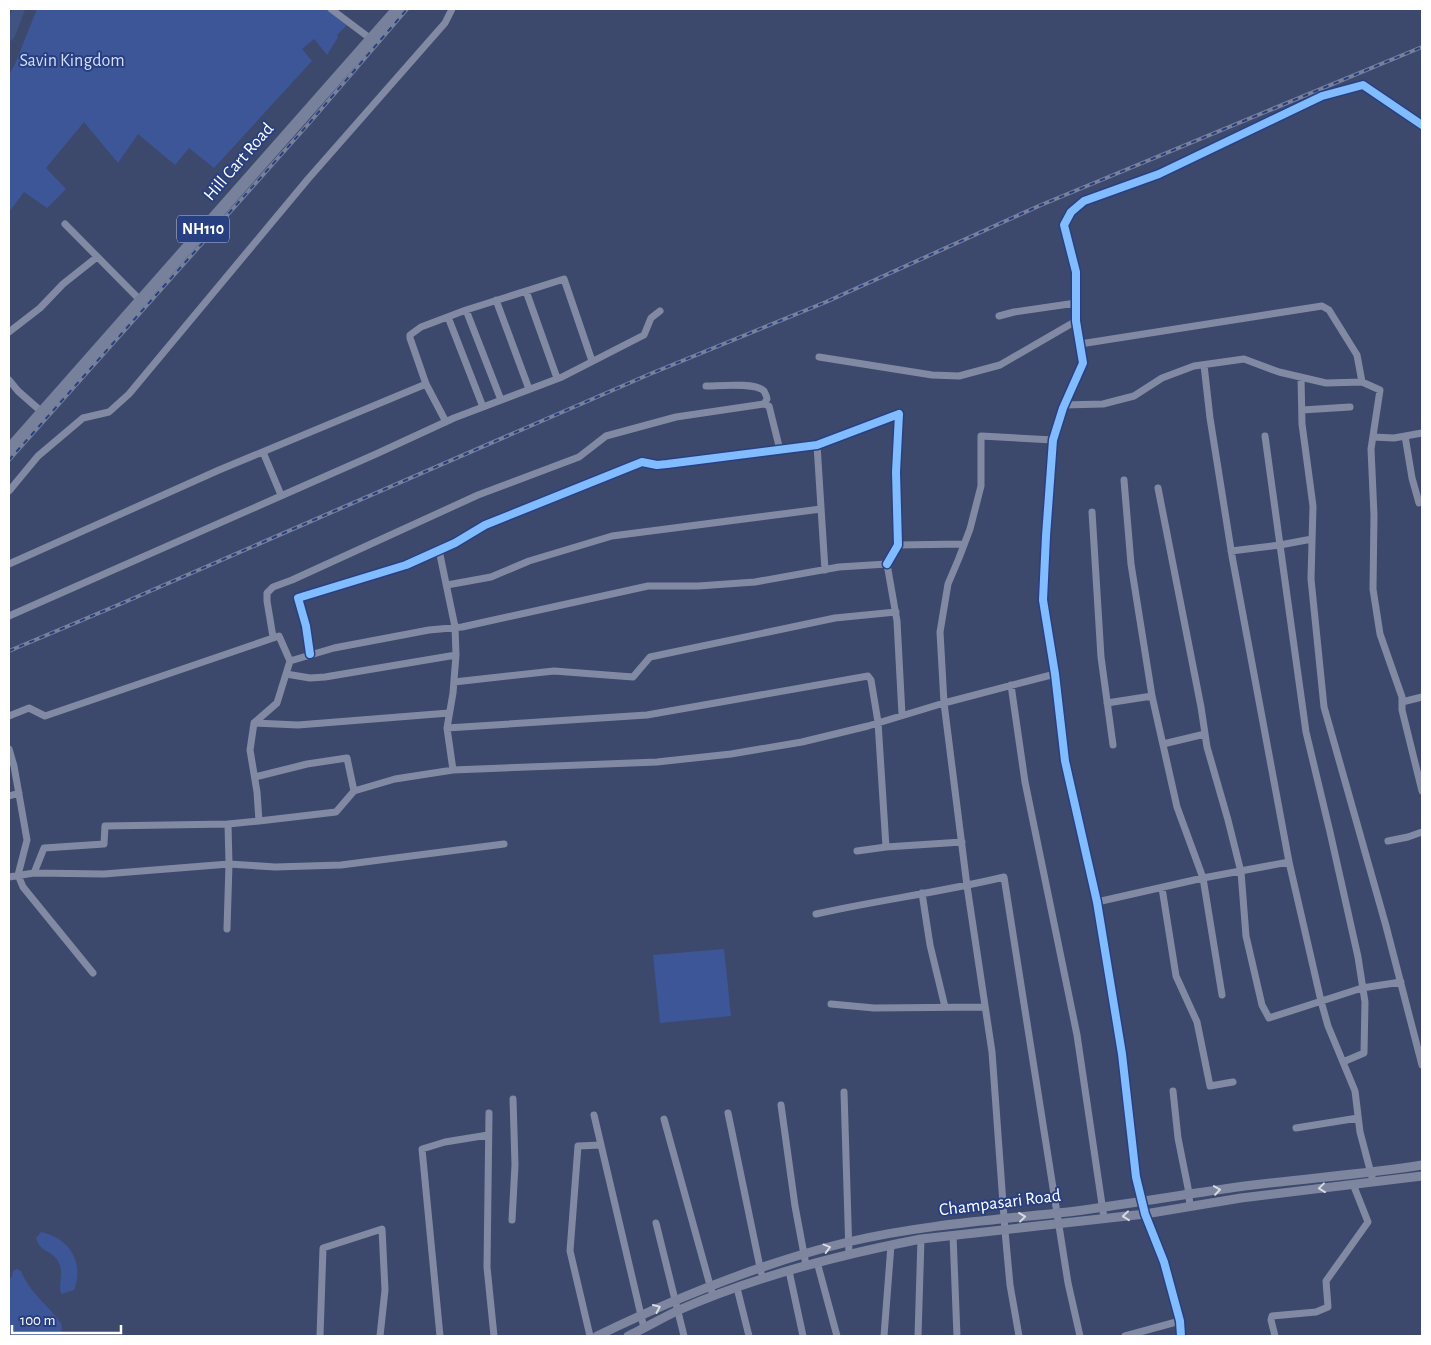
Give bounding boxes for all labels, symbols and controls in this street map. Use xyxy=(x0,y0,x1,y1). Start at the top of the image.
park label: Savin Kingdom xyxy=(19,52,125,70)
street label: Hill Cart Road xyxy=(201,120,277,204)
road number: NH110 xyxy=(177,215,229,242)
one-way arrow xyxy=(1317,1182,1325,1193)
one-way arrow xyxy=(1213,1185,1221,1196)
street label: Champasari Road xyxy=(938,1187,1062,1219)
one-way arrow xyxy=(1122,1210,1130,1221)
one-way arrow xyxy=(1018,1212,1026,1223)
one-way arrow xyxy=(822,1244,830,1254)
scale bar xyxy=(12,1302,121,1334)
one-way arrow xyxy=(652,1303,661,1314)
text: 100 m xyxy=(20,1313,55,1328)

